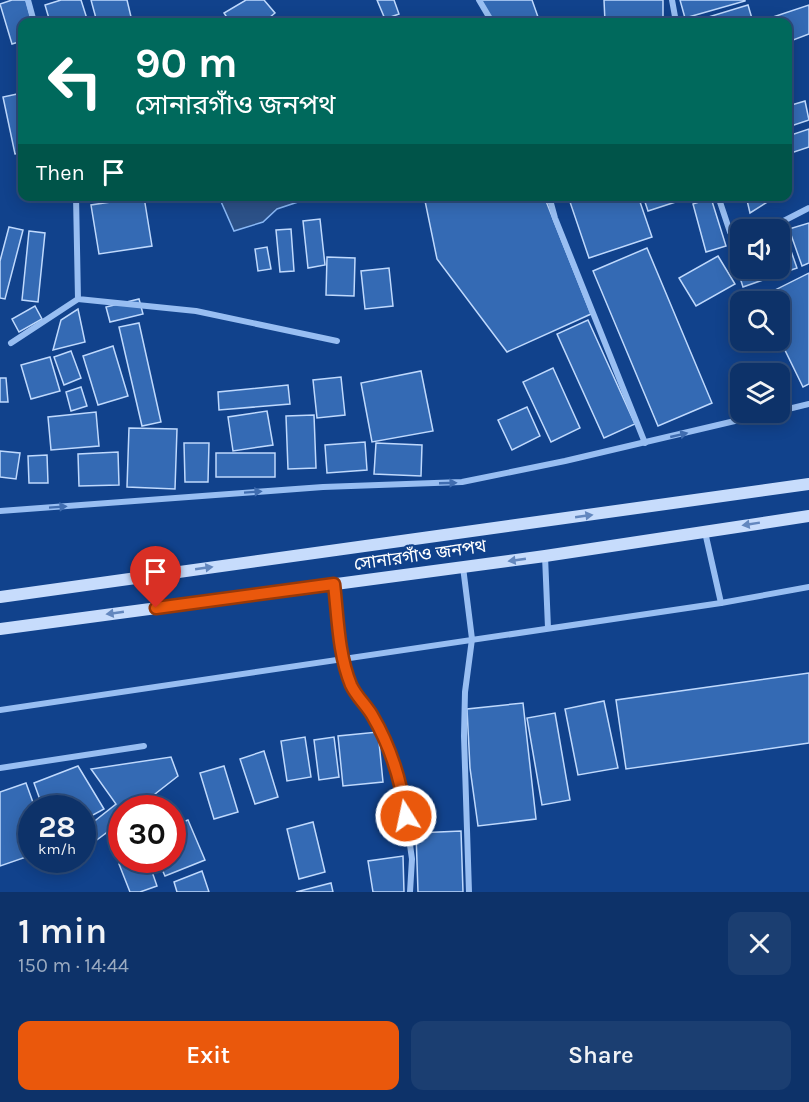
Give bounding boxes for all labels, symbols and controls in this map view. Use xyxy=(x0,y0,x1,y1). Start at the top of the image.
text: 90 m xyxy=(135,38,238,88)
icon: left xyxy=(36,42,114,120)
text: সোনারগাঁও জনপথ xyxy=(135,89,336,121)
icon: arrive xyxy=(97,156,130,189)
text: Then xyxy=(36,160,85,186)
map controls xyxy=(730,219,790,423)
button: sound xyxy=(730,219,790,279)
button: search xyxy=(730,291,790,351)
button: layers xyxy=(730,363,790,423)
one-way arrow xyxy=(670,429,689,439)
one-way arrow xyxy=(438,478,457,487)
one-way arrow xyxy=(243,488,262,497)
one-way arrow xyxy=(49,502,68,512)
one-way arrow xyxy=(575,511,594,521)
one-way arrow xyxy=(742,520,761,529)
street label: সোনারগাঁও জনপথ xyxy=(352,535,488,575)
pin xyxy=(130,546,181,608)
icon: arrive xyxy=(139,555,172,588)
one-way arrow xyxy=(507,555,526,565)
one-way arrow xyxy=(194,564,213,573)
one-way arrow xyxy=(106,609,125,618)
position arrow xyxy=(374,784,438,848)
speed limit sign: 30 xyxy=(108,795,186,873)
text: 28 xyxy=(38,809,76,845)
text: km/h xyxy=(38,840,76,858)
text: 1 min xyxy=(18,910,107,952)
button: close xyxy=(728,912,791,975)
text: 150 m · 14:44 xyxy=(18,954,129,977)
button: Exit xyxy=(18,1021,399,1090)
button: Share xyxy=(411,1021,791,1090)

